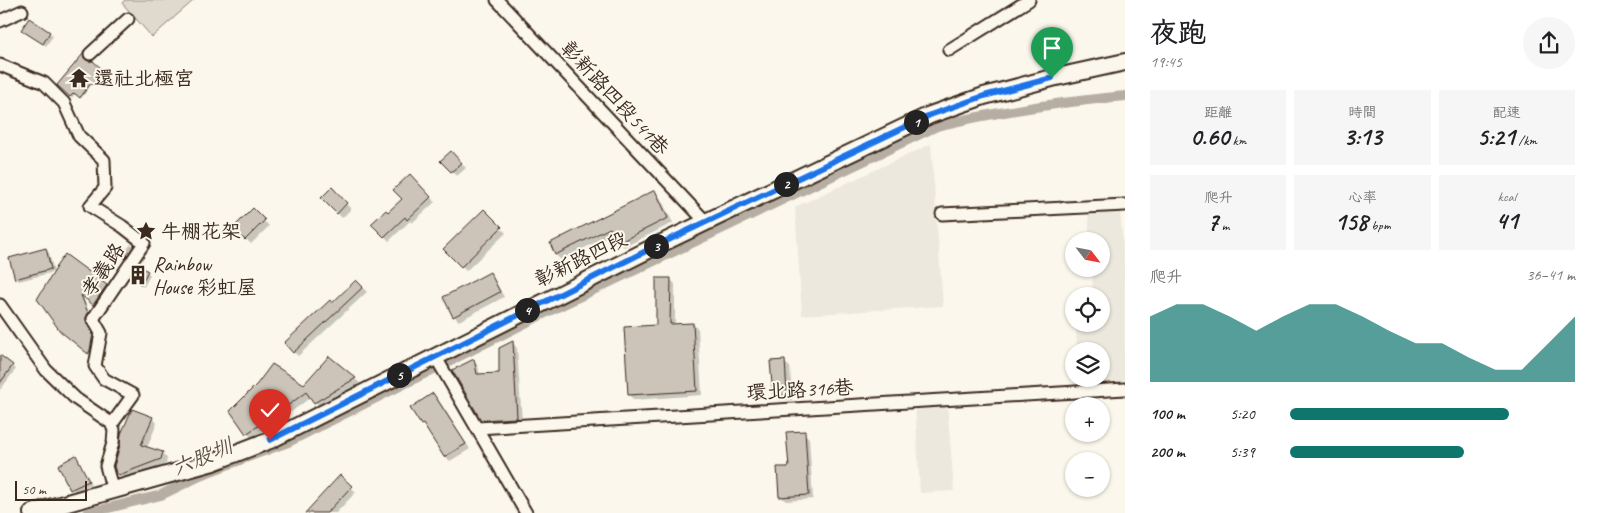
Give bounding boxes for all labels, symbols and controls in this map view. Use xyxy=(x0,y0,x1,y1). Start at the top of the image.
text: 夜跑 xyxy=(1150,15,1206,50)
button: share xyxy=(1523,17,1575,69)
pin xyxy=(1031,27,1073,78)
icon: arrive xyxy=(1038,34,1066,62)
street label: 彰新路四段541巷 xyxy=(556,36,675,161)
text: 19:45 xyxy=(1150,52,1182,72)
place label: 還社北極宮 xyxy=(94,66,194,91)
temple icon: 還社北極宮 xyxy=(68,67,90,89)
text: 距離 xyxy=(1204,104,1232,121)
text: 時間 xyxy=(1348,104,1376,121)
text: 配速 xyxy=(1493,104,1521,121)
pin: 1 xyxy=(904,110,928,134)
text: 1 xyxy=(913,114,920,131)
text: 0.60 xyxy=(1190,121,1229,153)
text: 3:13 xyxy=(1343,121,1382,153)
text: 5:21 xyxy=(1477,121,1515,153)
text: km xyxy=(1229,132,1246,149)
text: /km xyxy=(1515,132,1537,149)
pin: 2 xyxy=(774,172,798,196)
text: 2 xyxy=(783,176,790,193)
text: kcal xyxy=(1498,188,1516,205)
text: 爬升 xyxy=(1204,189,1232,206)
text: 心率 xyxy=(1348,189,1376,206)
text: 41 xyxy=(1496,205,1518,237)
text: 7 xyxy=(1207,206,1218,238)
text: 158 xyxy=(1335,206,1368,238)
text: m xyxy=(1218,217,1229,234)
text: bpm xyxy=(1368,217,1390,234)
place label: 牛棚花架 xyxy=(161,219,241,244)
place icon: 牛棚花架 xyxy=(135,220,157,242)
street label: 彰新路四段 xyxy=(531,226,631,292)
north arrow xyxy=(1065,232,1110,278)
map controls xyxy=(1065,232,1110,497)
pin: 3 xyxy=(644,234,668,258)
street label: 孝義路 xyxy=(76,237,131,302)
text: 3 xyxy=(653,238,660,255)
place label: Rainbow House 彩虹屋 xyxy=(153,252,257,300)
building icon: Rainbow House 彩虹屋 xyxy=(127,264,149,286)
text: 36–41 m xyxy=(1526,265,1575,285)
text: 爬升 xyxy=(1150,267,1182,287)
button: locate xyxy=(1065,287,1110,332)
pin: 4 xyxy=(514,298,540,322)
text: 4 xyxy=(524,302,531,319)
button: layers xyxy=(1065,342,1110,387)
pin: 5 xyxy=(386,362,412,388)
text: 5 xyxy=(396,367,403,384)
street label: 環北路316巷 xyxy=(746,375,855,405)
pin xyxy=(249,389,291,440)
icon: check xyxy=(256,396,284,424)
button: + xyxy=(1065,397,1110,442)
text: 100 m xyxy=(1150,404,1185,424)
text: 5:20 xyxy=(1230,404,1255,424)
water label: 六股圳 xyxy=(168,432,238,481)
text: 200 m xyxy=(1150,442,1185,462)
text: 5:39 xyxy=(1230,442,1255,462)
button: − xyxy=(1065,452,1110,497)
scale bar xyxy=(15,478,88,501)
text: 50 m xyxy=(22,481,46,498)

